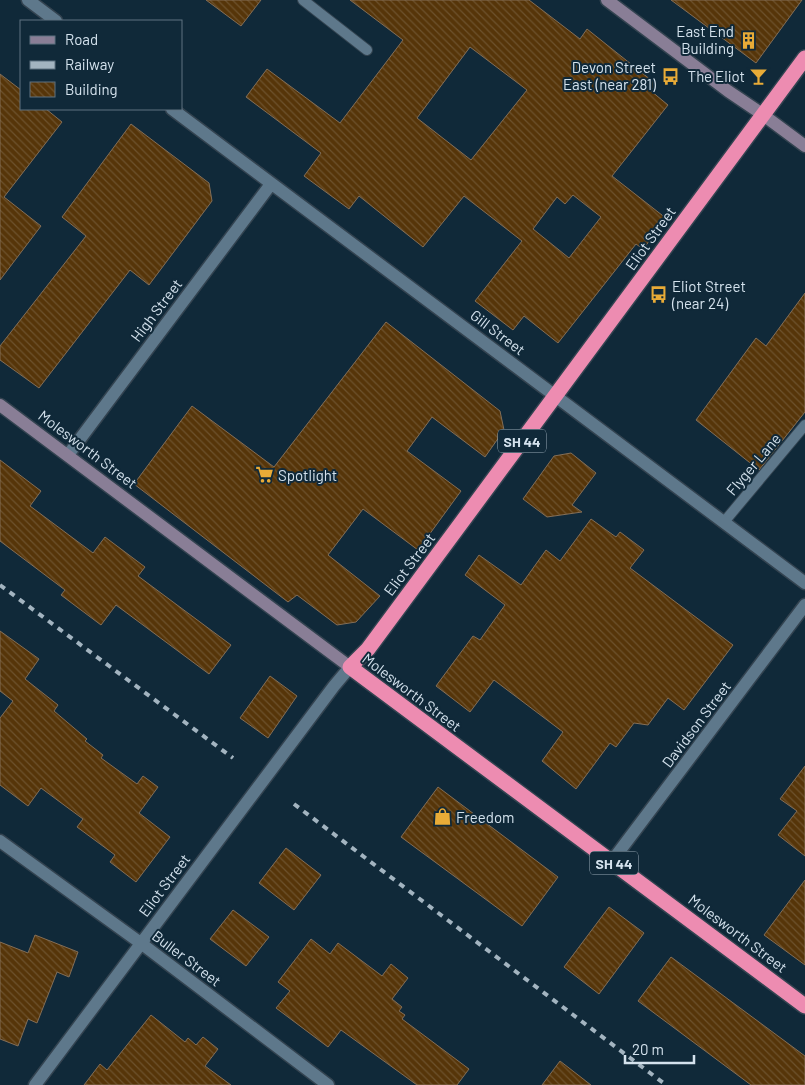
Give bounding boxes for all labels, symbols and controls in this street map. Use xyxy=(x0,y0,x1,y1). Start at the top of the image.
legend xyxy=(20,20,182,110)
place label: East End Building xyxy=(676,22,734,57)
text: Road xyxy=(65,30,98,48)
building icon: East End Building xyxy=(738,30,758,50)
text: Railway xyxy=(65,55,114,73)
place label: Devon Street East (near 281) xyxy=(563,58,656,93)
bus stop icon: Devon Street East (near 281) xyxy=(660,66,680,86)
bar icon: The Eliot xyxy=(749,66,769,86)
place label: The Eliot xyxy=(688,67,745,85)
text: Building xyxy=(65,80,118,98)
street label: Eliot Street xyxy=(621,203,679,273)
street label: High Street xyxy=(127,275,185,345)
place label: Eliot Street (near 24) xyxy=(671,277,746,312)
bus stop icon: Eliot Street (near 24) xyxy=(648,285,668,305)
street label: Gill Street xyxy=(467,306,529,358)
street label: Molesworth Street xyxy=(35,406,141,492)
street label: Flyger Lane xyxy=(722,429,784,499)
road number: SH 44 xyxy=(498,430,546,452)
supermarket icon: Spotlight xyxy=(254,465,274,485)
place label: Spotlight xyxy=(278,466,337,484)
street label: Eliot Street xyxy=(380,529,438,599)
street label: Molesworth Street xyxy=(359,649,465,735)
street label: Davidson Street xyxy=(658,677,734,771)
shop icon: Freedom xyxy=(432,807,452,827)
place label: Freedom xyxy=(456,808,515,826)
street label: Eliot Street xyxy=(135,850,193,920)
road number: SH 44 xyxy=(590,851,638,874)
street label: Molesworth Street xyxy=(685,890,791,976)
street label: Buller Street xyxy=(149,926,225,990)
scale bar xyxy=(625,1032,694,1064)
text: 20 m xyxy=(632,1040,664,1058)

